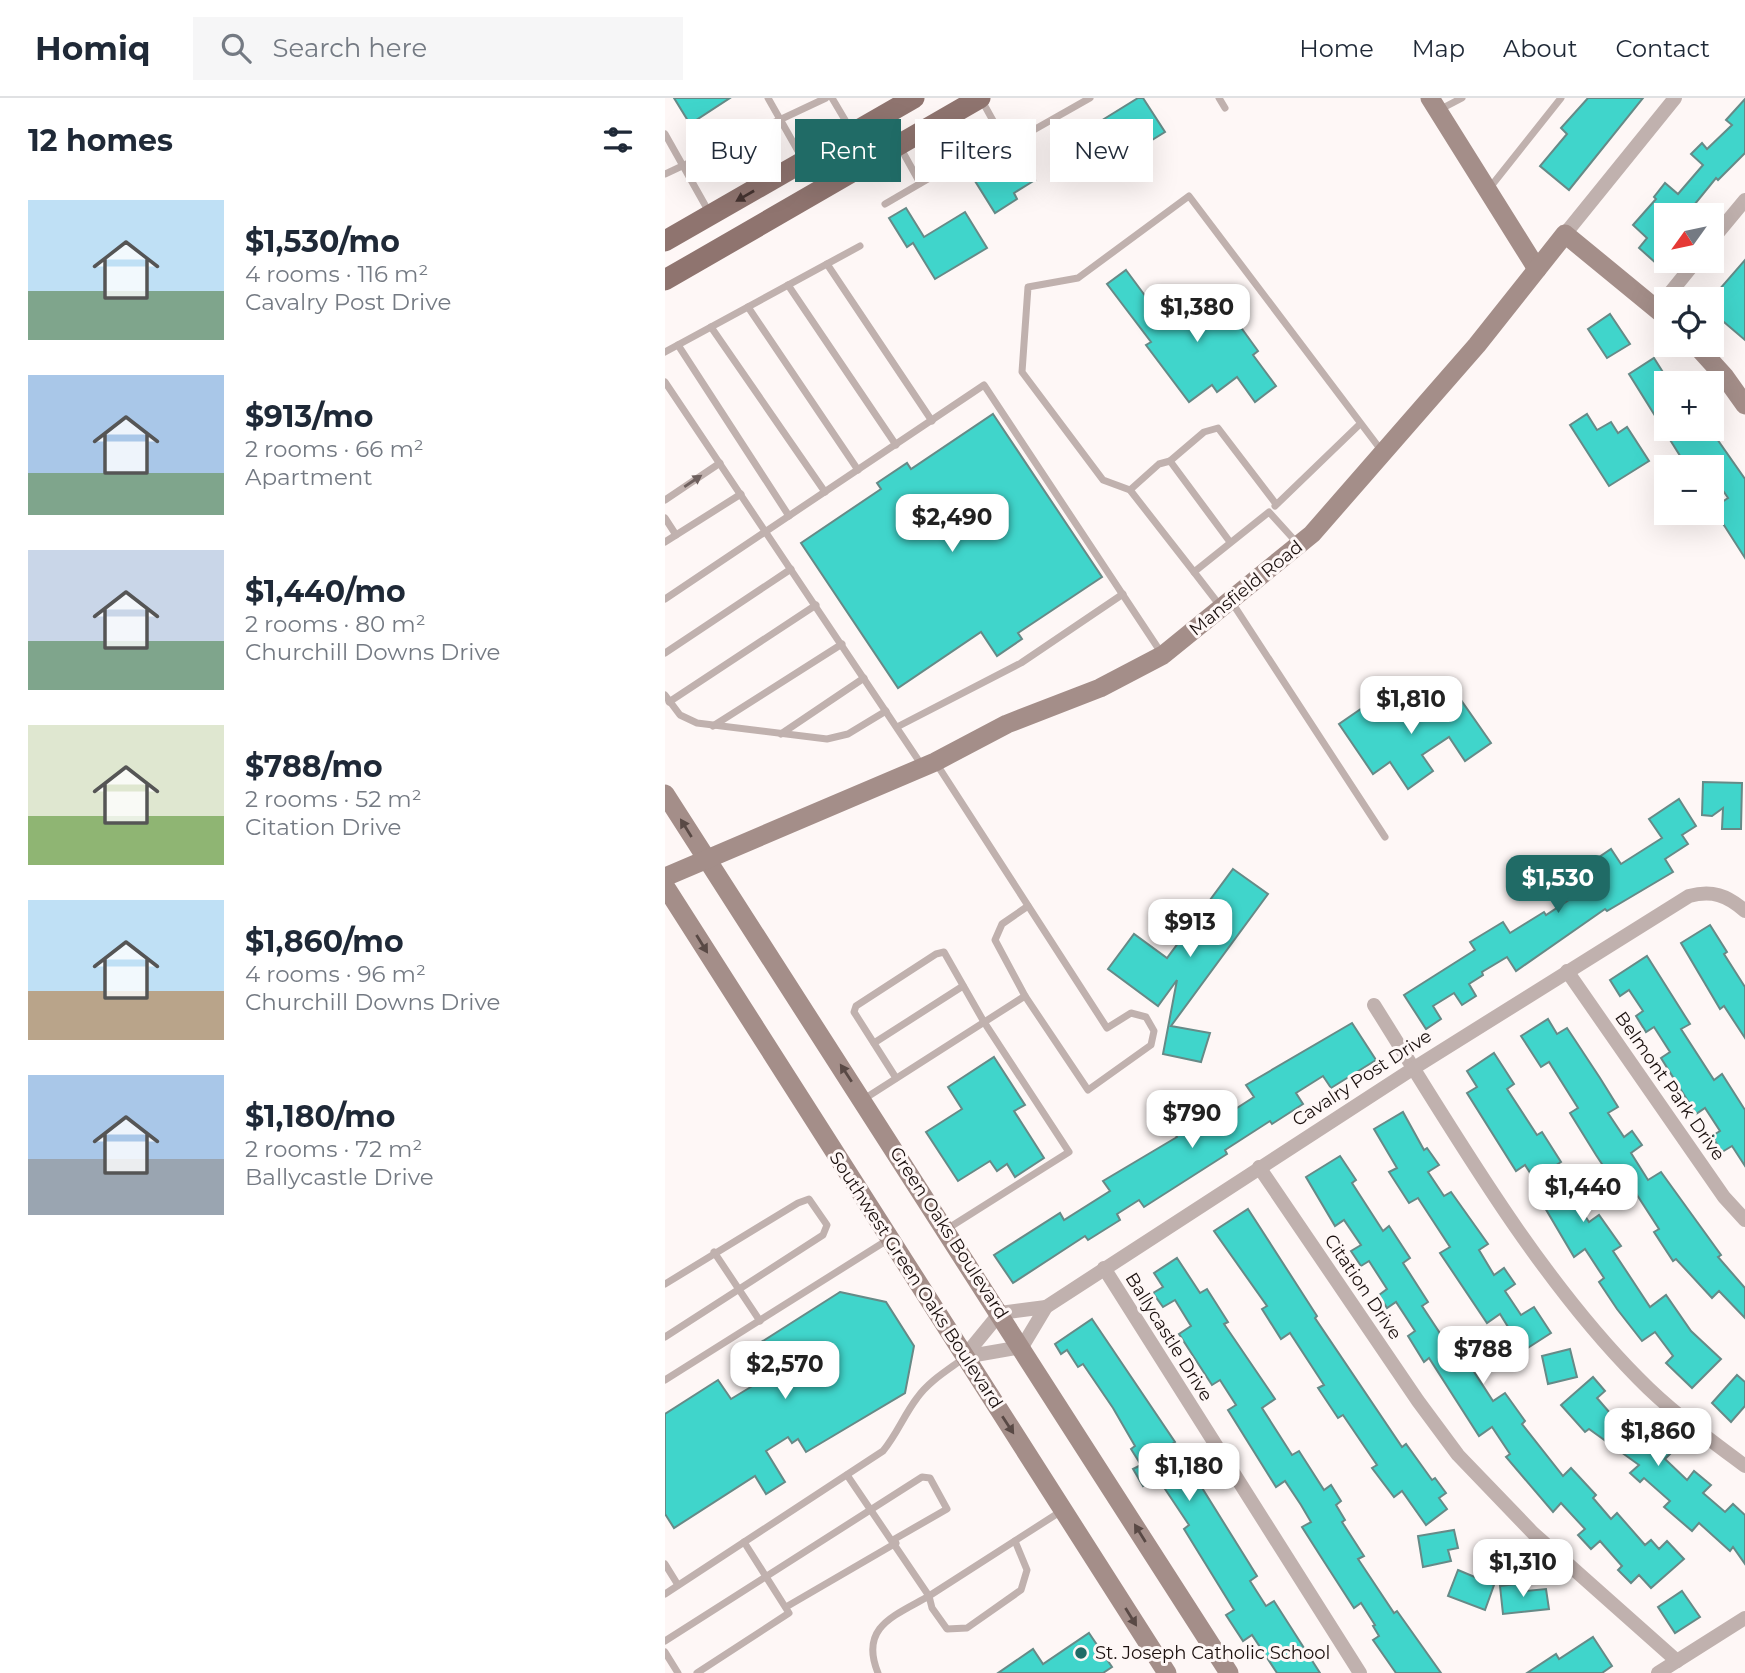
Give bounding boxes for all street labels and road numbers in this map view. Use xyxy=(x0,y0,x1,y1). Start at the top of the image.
street label: Mansfield Road xyxy=(1185,536,1307,640)
street label: Belmont Park Drive xyxy=(1610,1007,1730,1165)
street label: Cavalry Post Drive xyxy=(1288,1025,1436,1131)
street label: Green Oaks Boulevard xyxy=(885,1143,1013,1323)
street label: Southwest Green Oaks Boulevard xyxy=(825,1147,1007,1413)
street label: Citation Drive xyxy=(1320,1230,1406,1344)
street label: Ballycastle Drive xyxy=(1121,1269,1218,1406)

